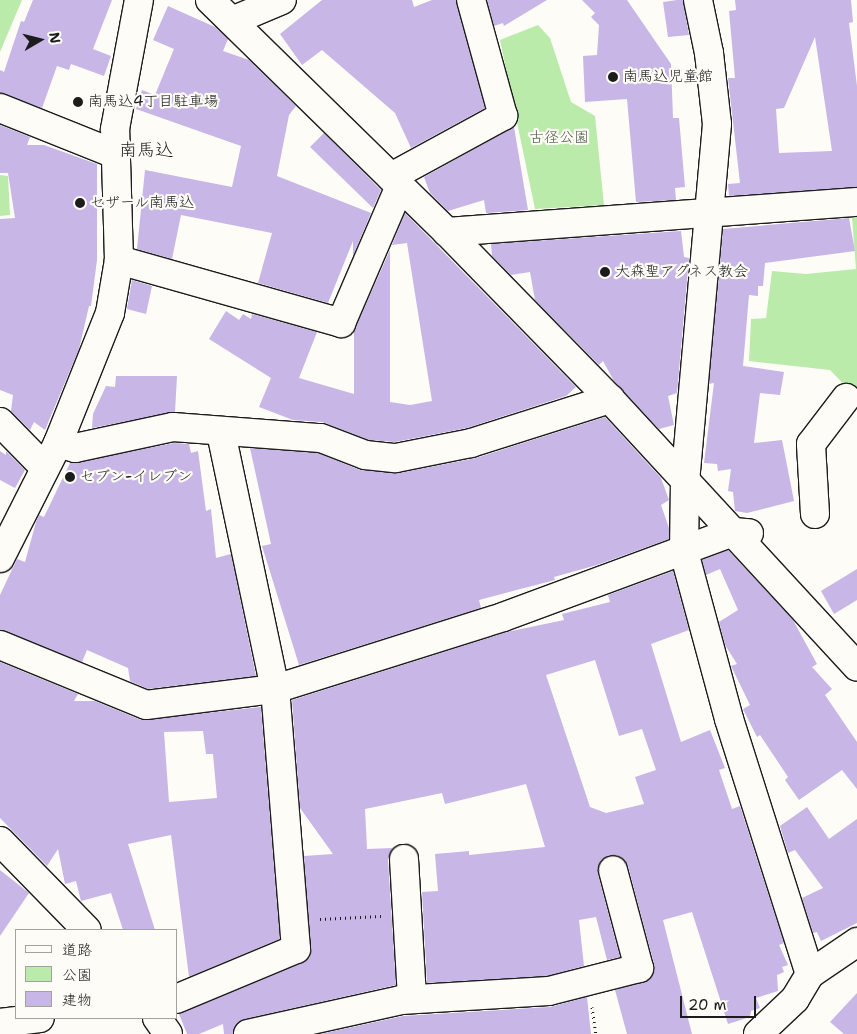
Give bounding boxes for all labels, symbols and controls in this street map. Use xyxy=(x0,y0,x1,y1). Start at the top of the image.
north arrow xyxy=(15,15,65,65)
text: N xyxy=(45,31,65,45)
place label: 南馬込児童館 xyxy=(623,68,713,86)
marker: 南馬込児童館 xyxy=(607,71,619,83)
place label: 南馬込4丁目駐車場 xyxy=(88,93,218,111)
marker: 南馬込4丁目駐車場 xyxy=(72,96,84,108)
park label: 古径公園 xyxy=(529,129,589,147)
district label: 南馬込 xyxy=(119,139,173,161)
place label: セザール南馬込 xyxy=(90,194,195,212)
marker: セザール南馬込 xyxy=(74,197,86,209)
place label: 大森聖アグネス教会 xyxy=(615,263,750,281)
marker: 大森聖アグネス教会 xyxy=(599,266,611,278)
place label: セブン-イレブン xyxy=(80,468,192,486)
marker: セブン-イレブン xyxy=(64,471,76,483)
legend xyxy=(15,929,178,1019)
text: 道路 xyxy=(62,940,92,960)
text: 公園 xyxy=(62,965,92,985)
scale bar xyxy=(682,986,758,1018)
text: 建物 xyxy=(62,990,92,1010)
text: 20 m xyxy=(688,995,727,1015)

